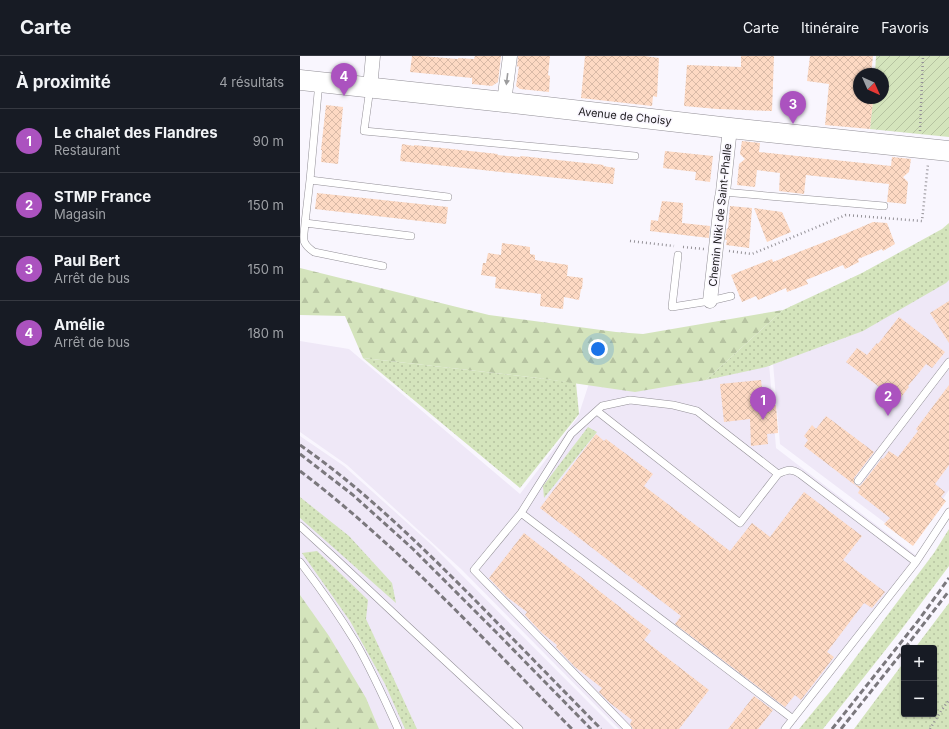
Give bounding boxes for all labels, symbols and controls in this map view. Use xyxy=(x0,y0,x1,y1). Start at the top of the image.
text: Carte xyxy=(20,16,71,39)
text: Carte xyxy=(743,19,779,36)
text: Itinéraire xyxy=(801,19,859,36)
text: Favoris xyxy=(881,19,929,36)
pin: 4 xyxy=(331,63,357,96)
north arrow xyxy=(853,68,889,104)
text: À proximité xyxy=(16,72,111,92)
one-way arrow xyxy=(504,73,510,85)
text: 4 résultats xyxy=(219,74,284,90)
pin: 3 xyxy=(780,91,806,124)
street label: Avenue de Choisy xyxy=(578,104,672,128)
text: Le chalet des Flandres xyxy=(54,123,218,142)
text: 1 xyxy=(26,133,32,149)
text: 90 m xyxy=(253,133,284,149)
text: Restaurant xyxy=(54,142,120,158)
street label: Chemin Niki de Saint-Phalle xyxy=(706,143,734,287)
text: STMP France xyxy=(54,187,151,206)
text: 2 xyxy=(25,197,33,213)
text: 150 m xyxy=(248,197,284,213)
text: Magasin xyxy=(54,206,106,222)
text: Paul Bert xyxy=(54,251,120,270)
text: 3 xyxy=(25,261,33,277)
text: 150 m xyxy=(248,261,284,277)
text: Arrêt de bus xyxy=(54,270,130,286)
text: Amélie xyxy=(54,315,105,334)
text: 4 xyxy=(25,325,33,341)
text: 180 m xyxy=(247,325,284,341)
text: Arrêt de bus xyxy=(54,334,130,350)
your location xyxy=(588,339,608,359)
pin: 2 xyxy=(875,383,901,416)
pin: 1 xyxy=(750,387,776,420)
map controls xyxy=(901,645,937,717)
button: + xyxy=(901,645,937,681)
button: − xyxy=(901,681,937,717)

